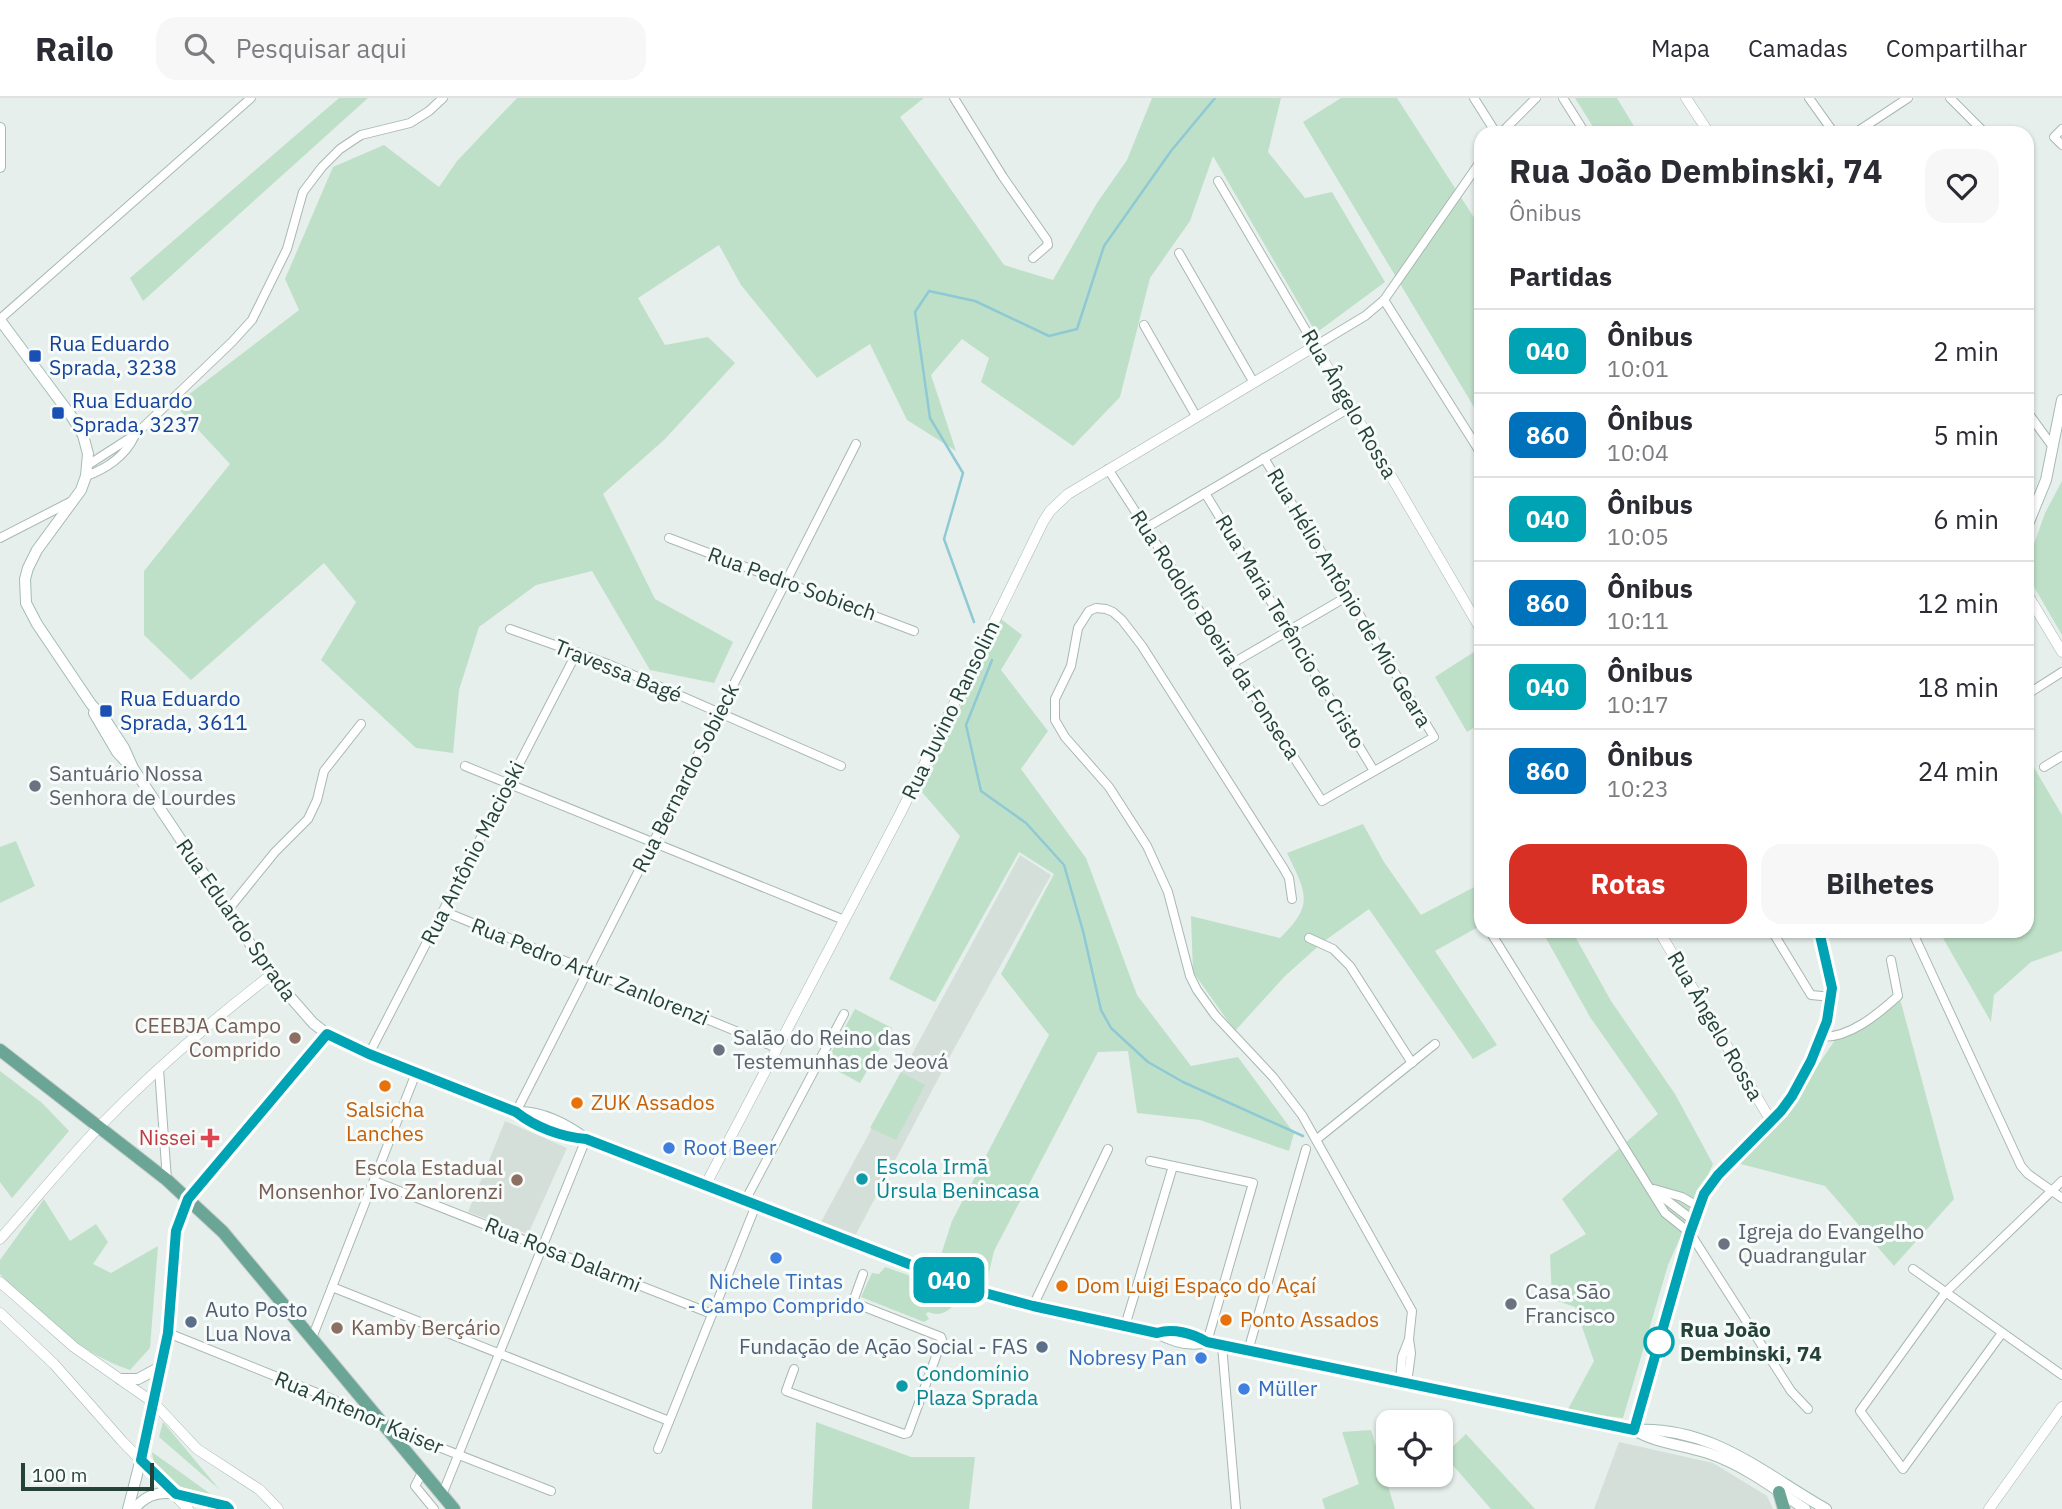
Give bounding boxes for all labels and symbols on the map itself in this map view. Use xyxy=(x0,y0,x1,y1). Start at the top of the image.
street label: Rua Ângelo Rossa xyxy=(1296,324,1404,483)
place label: Rua Eduardo Sprada, 3238 xyxy=(49,329,177,381)
marker: Rua Eduardo Sprada, 3238 xyxy=(27,348,43,364)
place label: Rua Eduardo Sprada, 3237 xyxy=(72,386,200,438)
marker: Rua Eduardo Sprada, 3237 xyxy=(50,405,66,421)
street label: Rua Hélio Antônio de Mio Geara xyxy=(1261,463,1439,732)
street label: Rua Rodolfo Boeira da Fonseca xyxy=(1124,504,1307,765)
street label: Rua Maria Terêncio de Cristo xyxy=(1210,509,1372,754)
street label: Rua Pedro Sobiech xyxy=(704,540,880,627)
street label: Rua Juvino Ransolim xyxy=(895,615,1006,804)
street label: Travessa Bagé xyxy=(550,632,686,708)
street label: Rua Bernardo Sobieck xyxy=(625,678,745,877)
place label: Rua Eduardo Sprada, 3611 xyxy=(120,684,248,736)
marker: Rua Eduardo Sprada, 3611 xyxy=(98,703,114,719)
street label: Rua Antônio Macioski xyxy=(414,756,530,949)
place label: Santuário Nossa Senhora de Lourdes xyxy=(49,759,236,811)
marker: Santuário Nossa Senhora de Lourdes xyxy=(27,778,43,794)
street label: Rua Eduardo Sprada xyxy=(170,833,303,1006)
street label: Rua Pedro Artur Zanlorenzi xyxy=(467,911,713,1032)
street label: Rua Ângelo Rossa xyxy=(1662,946,1770,1105)
place label: CEEBJA Campo Comprido xyxy=(134,1011,281,1063)
place label: Salão do Reino das Testemunhas de Jeová xyxy=(733,1023,948,1075)
marker: CEEBJA Campo Comprido xyxy=(287,1030,303,1046)
marker: Salão do Reino das Testemunhas de Jeová xyxy=(711,1042,727,1058)
marker: Salsicha Lanches xyxy=(377,1078,393,1094)
place label: ZUK Assados xyxy=(591,1088,715,1116)
place label: Salsicha Lanches xyxy=(346,1095,424,1147)
marker: ZUK Assados xyxy=(569,1095,585,1111)
place label: Nissei xyxy=(139,1123,196,1151)
marker: Nissei xyxy=(202,1130,218,1146)
place label: Root Beer xyxy=(683,1133,777,1161)
marker: Root Beer xyxy=(661,1140,677,1156)
place label: Escola Irmã Úrsula Benincasa xyxy=(876,1152,1040,1204)
place label: Escola Estadual Monsenhor Ivo Zanlorenzi xyxy=(258,1153,503,1205)
marker: Escola Irmã Úrsula Benincasa xyxy=(854,1171,870,1187)
marker: Escola Estadual Monsenhor Ivo Zanlorenzi xyxy=(509,1172,525,1188)
street label: Rua Rosa Dalarmi xyxy=(481,1210,646,1298)
place label: Igreja do Evangelho Quadrangular xyxy=(1738,1217,1924,1269)
marker: Igreja do Evangelho Quadrangular xyxy=(1716,1236,1732,1252)
marker: Nichele Tintas - Campo Comprido xyxy=(768,1250,784,1266)
line badge: 040 xyxy=(909,1257,989,1303)
place label: Nichele Tintas - Campo Comprido xyxy=(687,1267,865,1319)
place label: Dom Luigi Espaço do Açaí xyxy=(1076,1271,1316,1299)
place label: Casa São Francisco xyxy=(1525,1277,1615,1329)
marker: Dom Luigi Espaço do Açaí xyxy=(1054,1278,1070,1294)
place label: Auto Posto Lua Nova xyxy=(205,1295,308,1347)
marker: Casa São Francisco xyxy=(1503,1296,1519,1312)
place label: Ponto Assados xyxy=(1240,1305,1379,1333)
marker: Ponto Assados xyxy=(1218,1312,1234,1328)
place label: Kamby Berçário xyxy=(351,1313,500,1341)
marker: Auto Posto Lua Nova xyxy=(183,1314,199,1330)
place label: Rua João Dembinski, 74 xyxy=(1680,1315,1822,1367)
marker: Kamby Berçário xyxy=(329,1320,345,1336)
marker: Rua João Dembinski, 74 xyxy=(1644,1327,1674,1357)
place label: Fundação de Ação Social - FAS xyxy=(739,1332,1028,1360)
marker: Fundação de Ação Social - FAS xyxy=(1034,1339,1050,1355)
place label: Nobresy Pan xyxy=(1068,1343,1187,1371)
marker: Nobresy Pan xyxy=(1193,1350,1209,1366)
place label: Condomínio Plaza Sprada xyxy=(916,1359,1038,1411)
street label: Rua Antenor Kaiser xyxy=(271,1364,448,1460)
place label: Müller xyxy=(1258,1374,1318,1402)
marker: Condomínio Plaza Sprada xyxy=(894,1378,910,1394)
marker: Müller xyxy=(1236,1381,1252,1397)
scale bar xyxy=(21,1460,154,1492)

